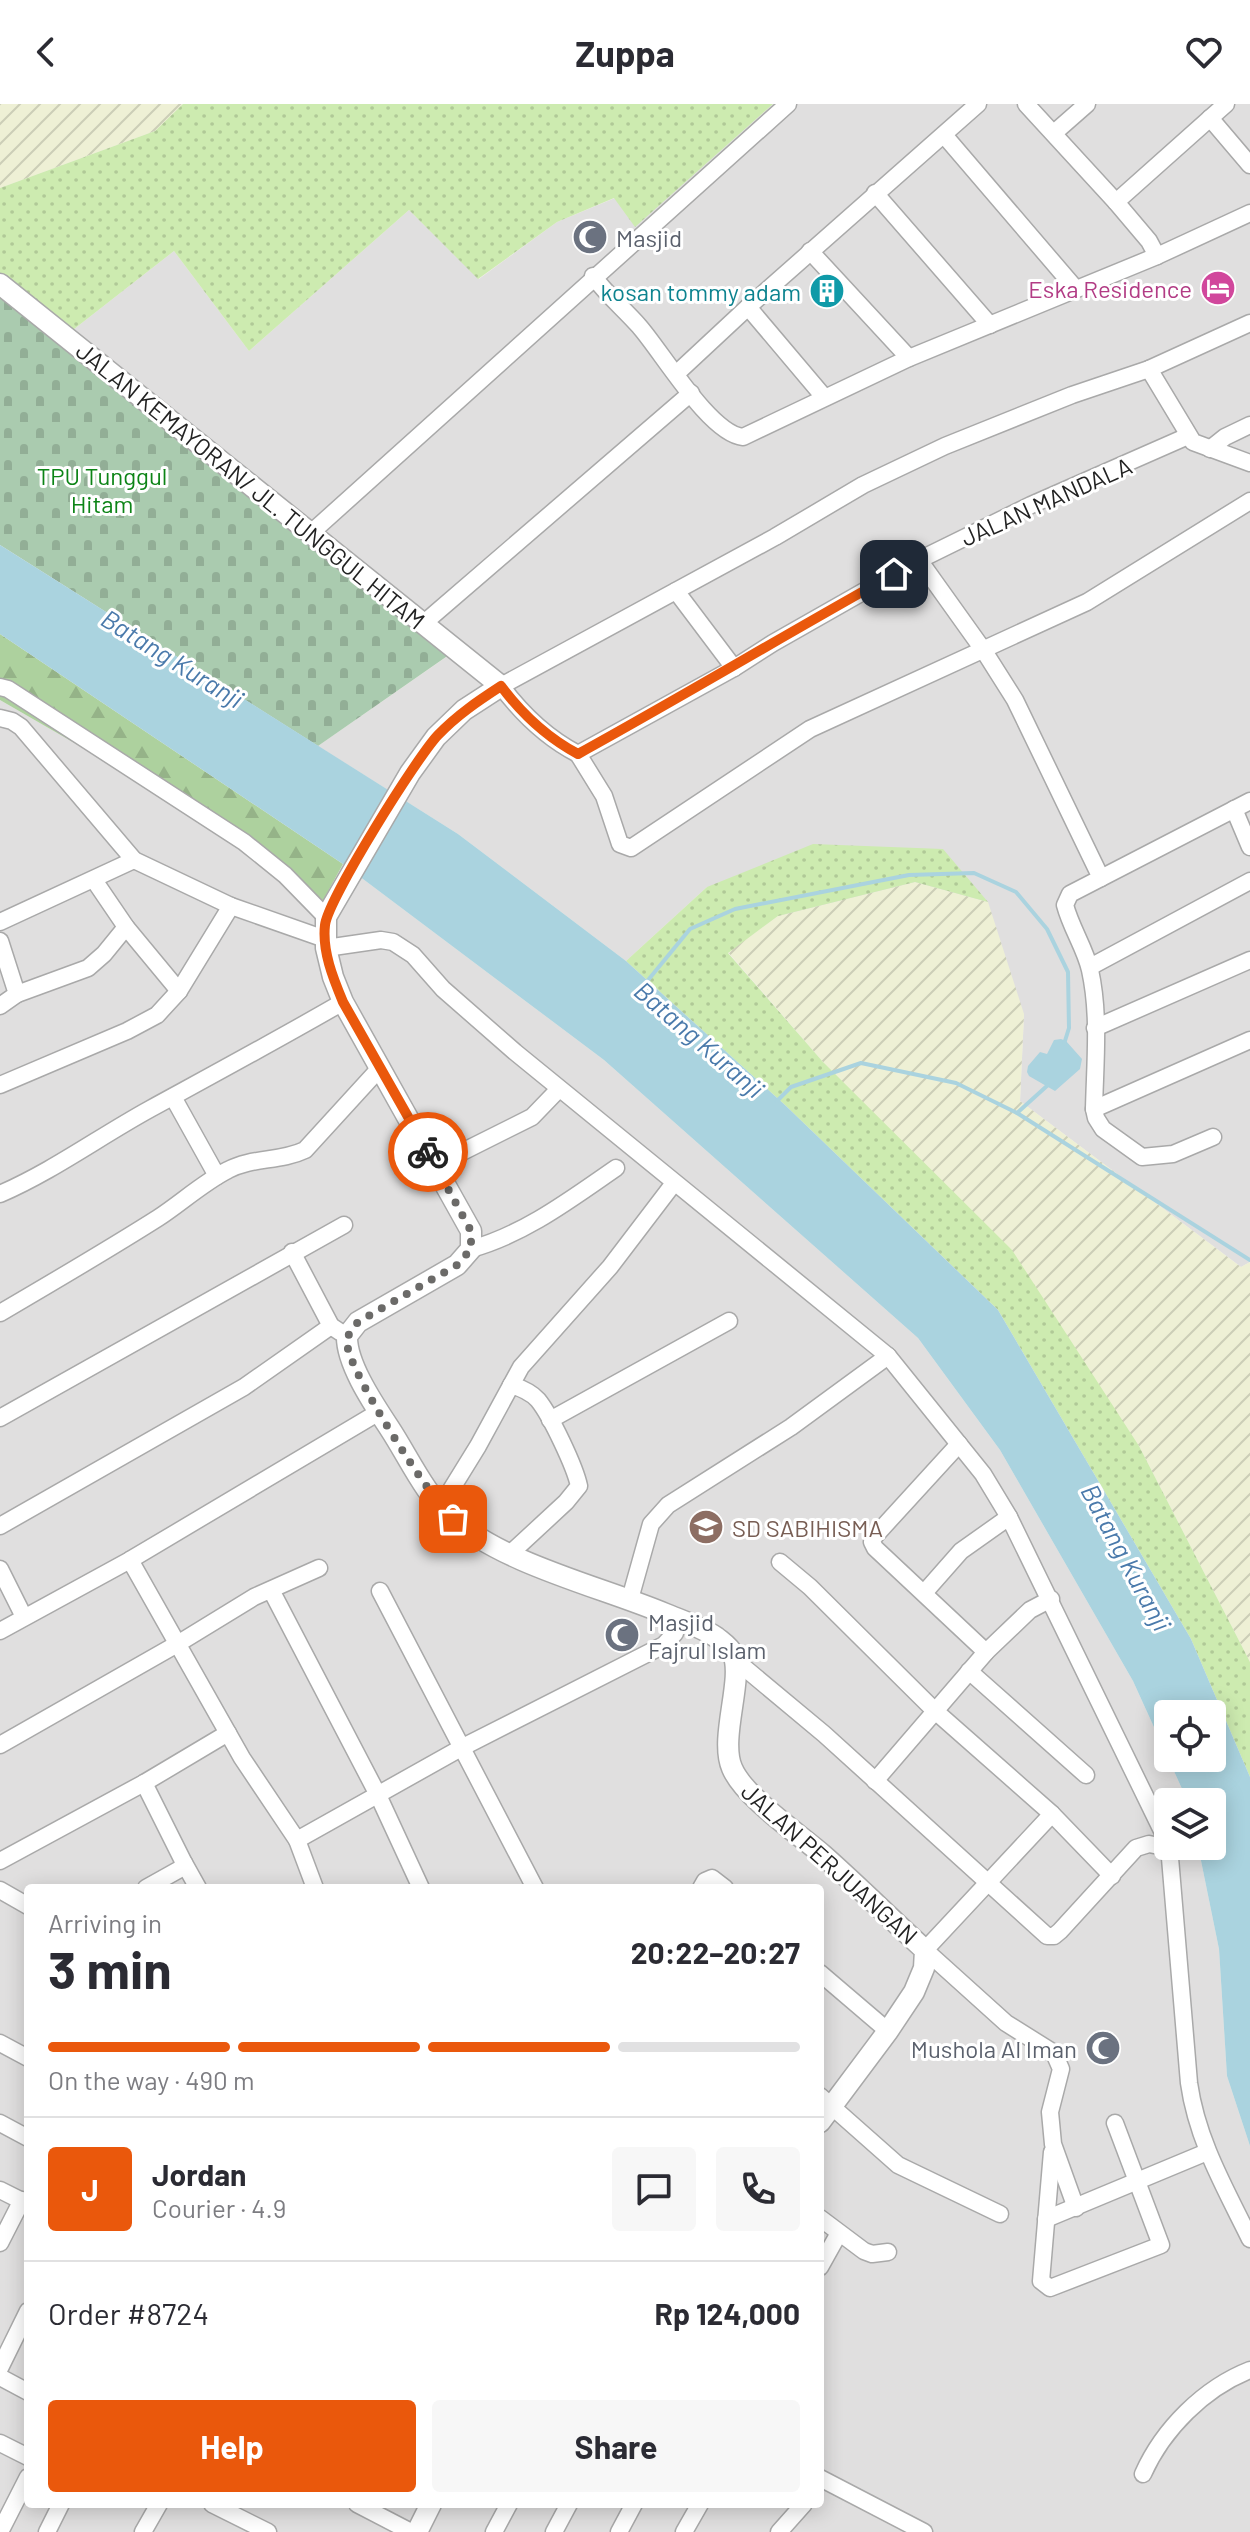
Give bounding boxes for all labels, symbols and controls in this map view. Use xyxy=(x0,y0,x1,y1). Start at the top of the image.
icon: back xyxy=(24,30,68,74)
icon: heart xyxy=(1182,30,1226,74)
text: Zuppa xyxy=(575,31,675,74)
mosque icon: Masjid xyxy=(571,218,609,256)
place label: Masjid xyxy=(616,223,682,252)
hotel icon: Eska Residence xyxy=(1199,269,1237,307)
building icon: kosan tommy adam xyxy=(808,272,846,310)
place label: Eska Residence xyxy=(1028,274,1192,303)
place label: kosan tommy adam xyxy=(601,277,801,306)
street label: JALAN KEMAYORAN/ JL. TUNGGUL HITAM xyxy=(71,335,431,635)
street label: JALAN MANDALA xyxy=(956,450,1136,552)
park label: TPU Tunggul Hitam xyxy=(37,461,167,518)
pin xyxy=(860,540,928,608)
icon: home xyxy=(872,552,916,596)
water label: Batang Kuranji xyxy=(96,602,250,714)
water label: Batang Kuranji xyxy=(629,974,772,1104)
courier xyxy=(388,1112,468,1192)
icon: bike xyxy=(406,1130,450,1174)
water label: Batang Kuranji xyxy=(1075,1478,1179,1636)
pin xyxy=(419,1485,487,1553)
icon: bag xyxy=(431,1497,475,1541)
school or university icon: SD SABIHISMA xyxy=(687,1508,725,1546)
place label: SD SABIHISMA xyxy=(732,1513,883,1542)
place label: Masjid Fajrul Islam xyxy=(648,1607,766,1664)
mosque icon: Masjid Fajrul Islam xyxy=(603,1616,641,1654)
map controls xyxy=(1154,1700,1226,1860)
button: locate xyxy=(1154,1700,1226,1772)
street label: JALAN PERJUANGAN xyxy=(736,1776,924,1950)
button: layers xyxy=(1154,1788,1226,1860)
text: Arriving in xyxy=(48,1907,162,1938)
text: 20:22–20:27 xyxy=(631,1934,800,1970)
text: 3 min xyxy=(48,1937,172,1999)
mosque icon: Mushola Al Iman xyxy=(1084,2029,1122,2067)
place label: Mushola Al Iman xyxy=(911,2034,1077,2063)
text: On the way · 490 m xyxy=(48,2064,254,2095)
button: chat xyxy=(612,2147,696,2231)
button: phone xyxy=(716,2147,800,2231)
text: Jordan xyxy=(152,2156,247,2192)
text: J xyxy=(81,2171,99,2207)
text: Courier · 4.9 xyxy=(152,2192,286,2223)
text: Order #8724 xyxy=(48,2295,209,2331)
text: Rp 124,000 xyxy=(655,2295,800,2331)
button: Help xyxy=(48,2400,416,2492)
button: Share xyxy=(432,2400,800,2492)

